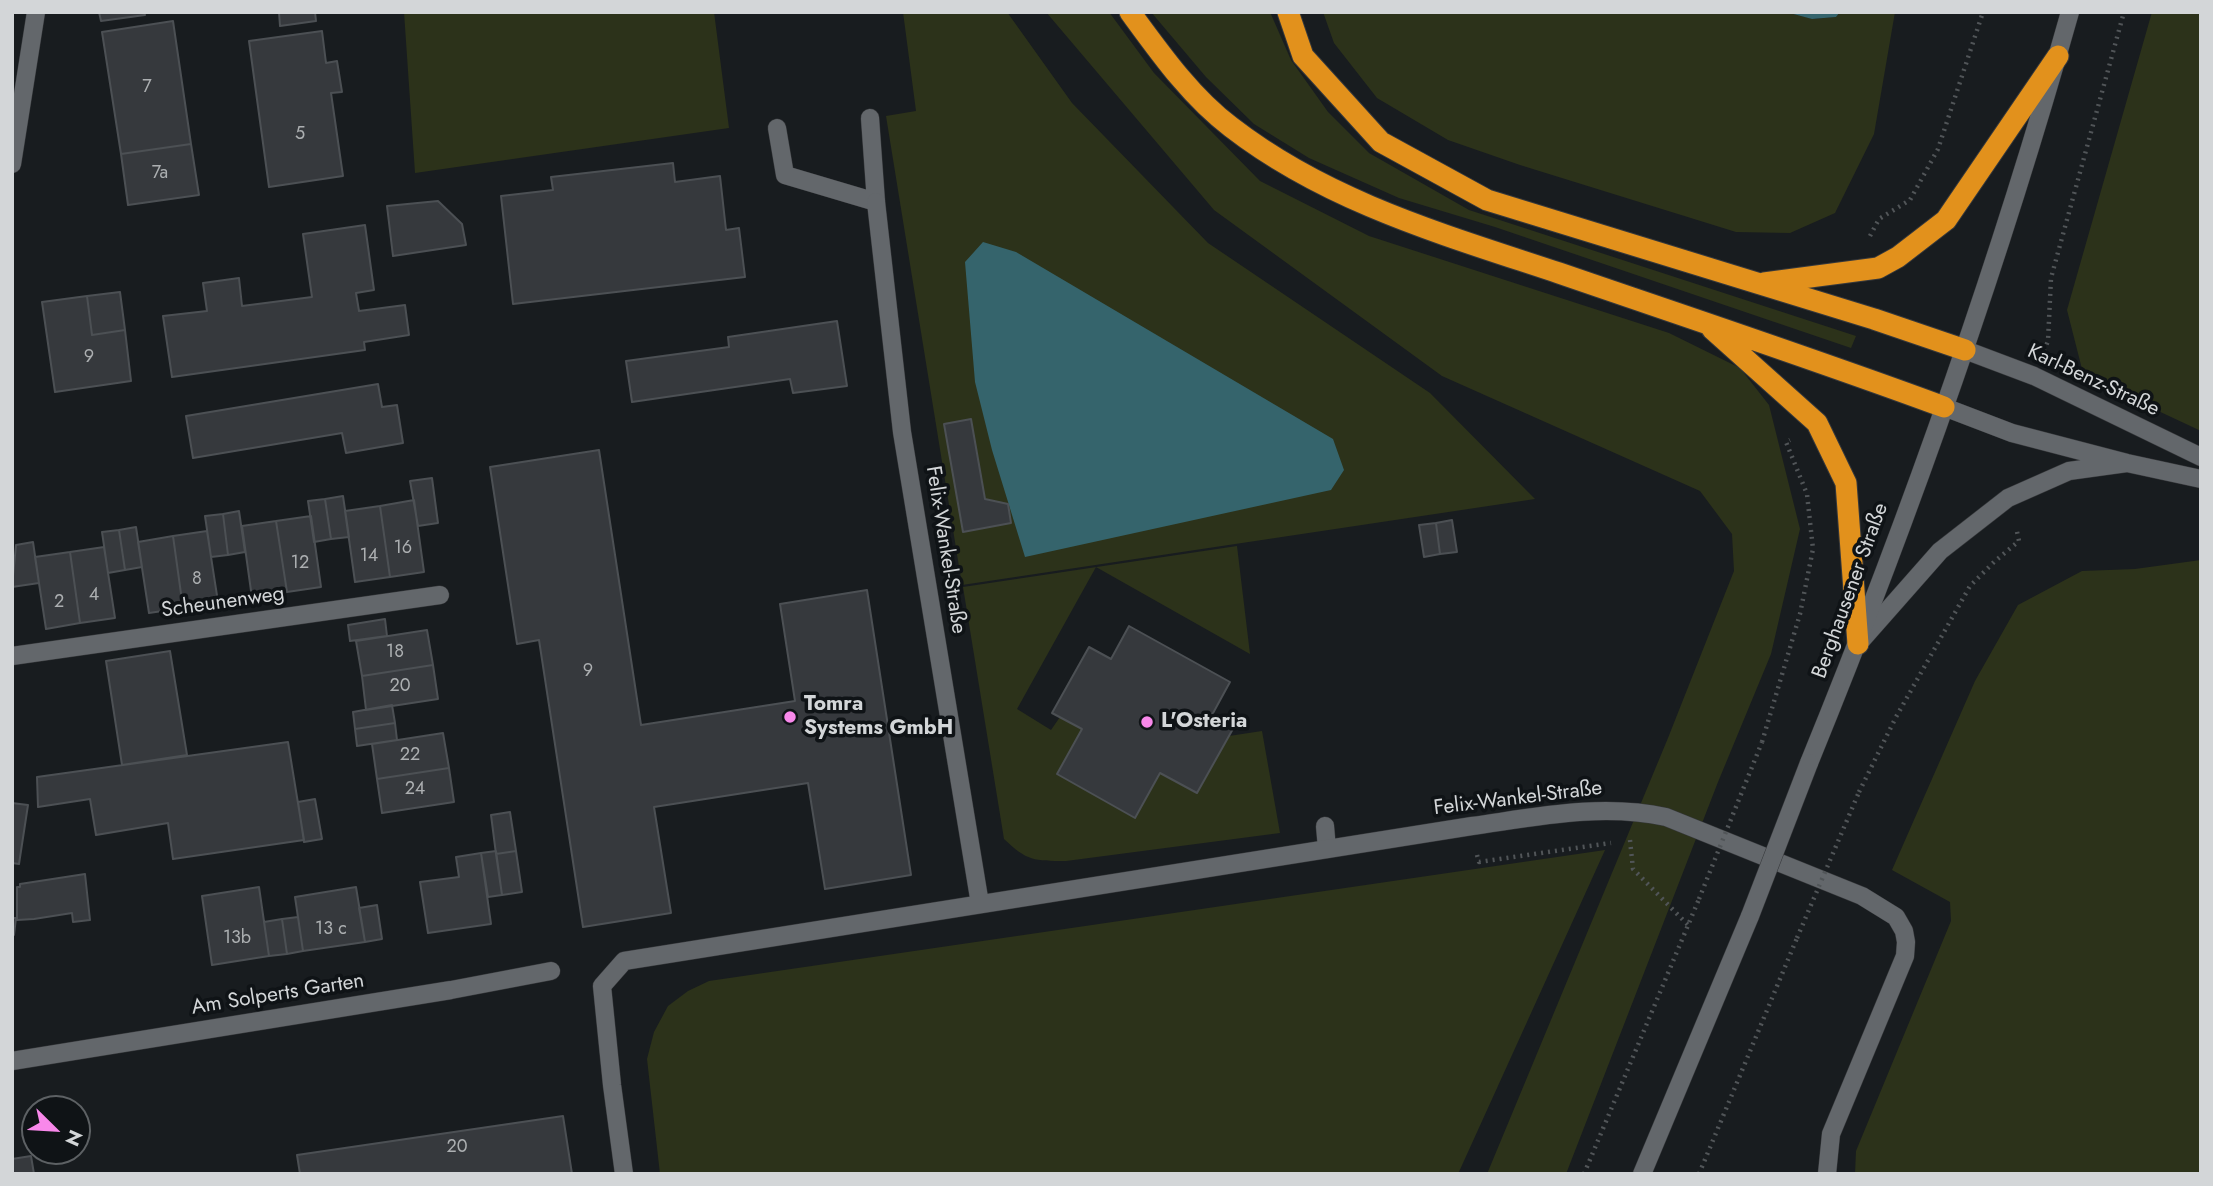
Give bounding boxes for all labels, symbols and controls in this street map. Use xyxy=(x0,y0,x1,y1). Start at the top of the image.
house number: 7 xyxy=(142,77,152,99)
house number: 5 xyxy=(295,124,305,146)
house number: 7a xyxy=(152,163,168,185)
street label: Karl-Benz-Straße xyxy=(2023,339,2163,423)
house number: 9 xyxy=(84,347,94,369)
street label: Felix-Wankel-Straße xyxy=(919,464,971,636)
street label: Berghausener Straße xyxy=(1808,500,1894,682)
house number: 16 xyxy=(394,538,412,560)
house number: 14 xyxy=(360,546,378,568)
house number: 12 xyxy=(291,553,309,575)
house number: 8 xyxy=(192,569,202,591)
street label: Scheunenweg xyxy=(160,582,286,624)
house number: 4 xyxy=(89,585,99,607)
house number: 2 xyxy=(54,592,64,614)
house number: 18 xyxy=(386,642,404,664)
house number: 9 xyxy=(583,661,593,683)
house number: 20 xyxy=(389,676,411,698)
place label: Tomra Systems GmbH xyxy=(804,692,953,742)
marker: Tomra Systems GmbH xyxy=(782,709,798,725)
place label: L'Osteria xyxy=(1161,709,1247,735)
marker: L'Osteria xyxy=(1139,714,1155,730)
house number: 22 xyxy=(400,745,420,767)
street label: Felix-Wankel-Straße xyxy=(1432,776,1604,822)
house number: 24 xyxy=(405,779,425,801)
house number: 13 c xyxy=(315,919,347,941)
house number: 13b xyxy=(223,928,251,950)
street label: Am Solperts Garten xyxy=(190,969,366,1021)
north arrow xyxy=(21,1095,91,1165)
text: N xyxy=(58,1126,89,1150)
house number: 20 xyxy=(446,1137,468,1159)

